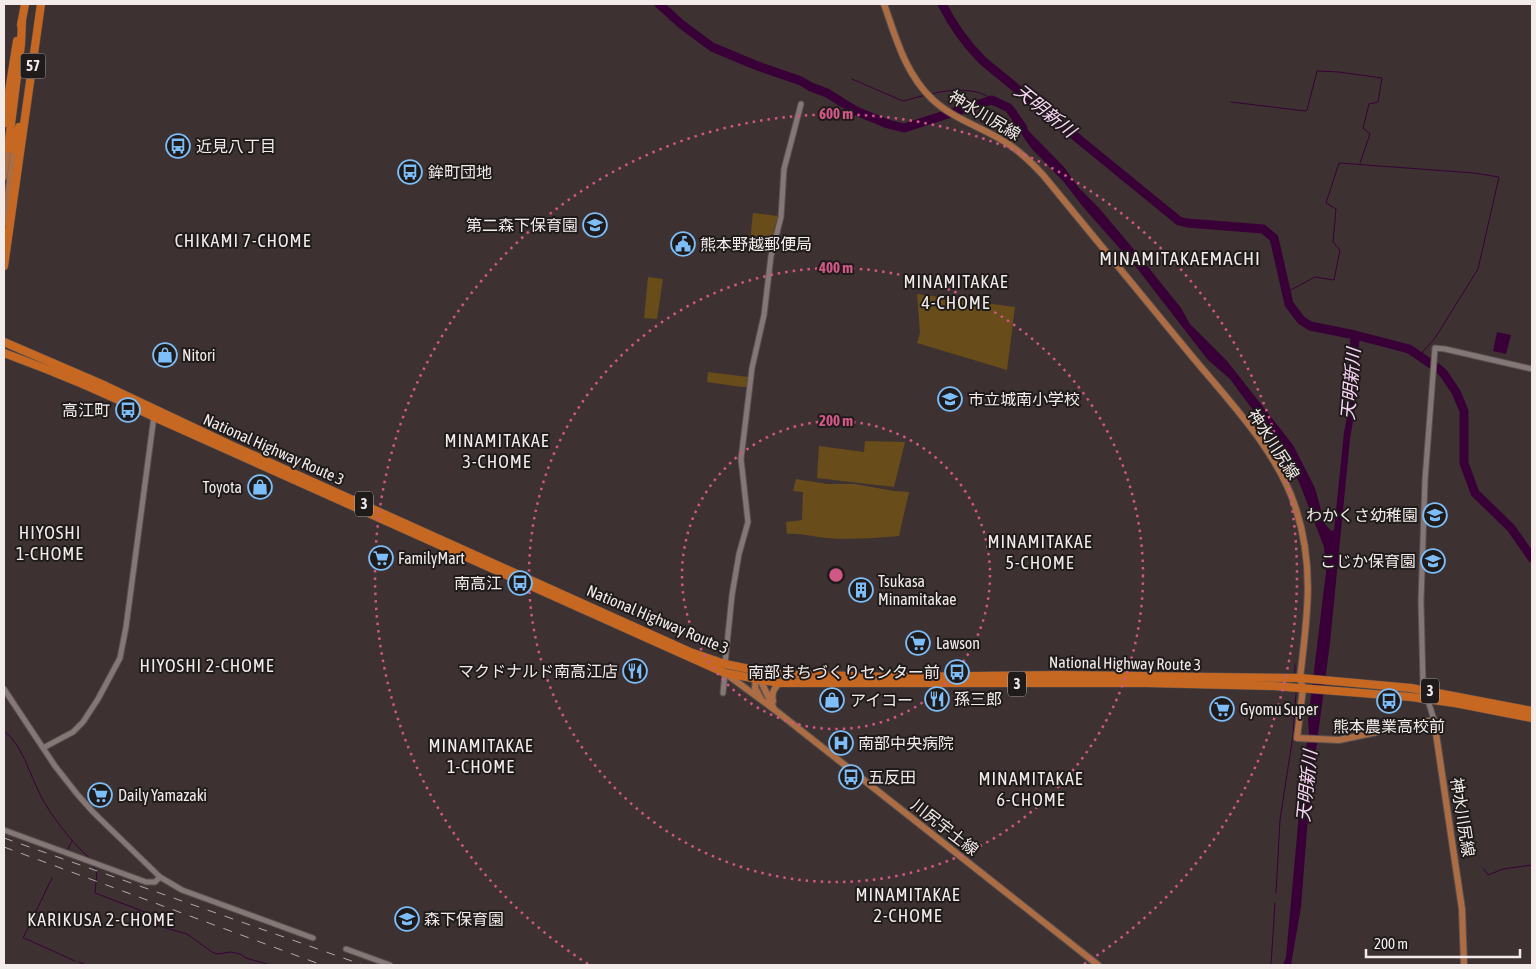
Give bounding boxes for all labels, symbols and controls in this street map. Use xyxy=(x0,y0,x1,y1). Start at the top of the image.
road number: 57 xyxy=(20,54,46,78)
water label: 天明新川 xyxy=(1011,80,1081,143)
street label: 神水川尻線 xyxy=(946,87,1024,143)
text: 600 m xyxy=(819,105,853,122)
bus stop icon: 近見八丁目 xyxy=(165,133,191,159)
place label: 近見八丁目 xyxy=(196,137,276,155)
bus stop icon: 鉾町団地 xyxy=(397,159,423,185)
place label: 鉾町団地 xyxy=(428,163,492,181)
school or university icon: 第二森下保育園 xyxy=(582,212,608,238)
place label: 第二森下保育園 xyxy=(466,216,578,234)
district label: CHIKAMI 7-CHOME xyxy=(175,230,311,251)
public building icon: 熊本野越郵便局 xyxy=(670,231,696,257)
place label: 熊本野越郵便局 xyxy=(700,235,812,253)
district label: MINAMITAKAEMACHI xyxy=(1099,247,1261,269)
text: 400 m xyxy=(818,259,853,276)
district label: MINAMITAKAE 4-CHOME xyxy=(903,271,1009,313)
shop icon: Nitori xyxy=(152,342,178,368)
water label: 天明新川 xyxy=(1337,345,1364,421)
place label: Nitori xyxy=(182,346,216,364)
school or university icon: 市立城南小学校 xyxy=(937,386,963,412)
place label: 市立城南小学校 xyxy=(968,390,1080,408)
bus stop icon: 高江町 xyxy=(115,397,141,423)
place label: 高江町 xyxy=(62,401,110,419)
street label: 神水川尻線 xyxy=(1245,406,1303,482)
street label: National Highway Route 3 xyxy=(200,410,347,489)
text: 200 m xyxy=(819,412,853,429)
district label: MINAMITAKAE 3-CHOME xyxy=(444,430,550,472)
shop icon: Toyota xyxy=(247,474,273,500)
place label: Toyota xyxy=(203,478,242,497)
road number: 3 xyxy=(355,492,373,516)
school or university icon: わかくさ幼稚園 xyxy=(1422,502,1448,528)
place label: わかくさ幼稚園 xyxy=(1306,506,1418,524)
district label: HIYOSHI 1-CHOME xyxy=(16,522,84,564)
district label: MINAMITAKAE 5-CHOME xyxy=(987,531,1093,573)
supermarket icon: FamilyMart xyxy=(368,545,394,571)
school or university icon: こじか保育園 xyxy=(1420,548,1446,574)
place label: FamilyMart xyxy=(398,549,465,568)
place label: こじか保育園 xyxy=(1320,552,1416,570)
centre of rings xyxy=(827,566,845,584)
bus stop icon: 南高江 xyxy=(507,570,533,596)
place label: Tsukasa Minamitakae xyxy=(878,572,957,608)
place label: 南高江 xyxy=(454,574,502,592)
building icon: Tsukasa Minamitakae xyxy=(848,577,874,603)
street label: National Highway Route 3 xyxy=(584,581,732,658)
supermarket icon: Lawson xyxy=(905,630,931,656)
place label: Lawson xyxy=(936,634,980,652)
street label: National Highway Route 3 xyxy=(1049,653,1201,674)
district label: HIYOSHI 2-CHOME xyxy=(140,655,274,676)
restaurant icon: マクドナルド南高江店 xyxy=(622,658,648,684)
bus stop icon: 南部まちづくりセンター前 xyxy=(944,659,970,685)
place label: マクドナルド南高江店 xyxy=(458,662,618,680)
place label: 南部まちづくりセンター前 xyxy=(748,663,940,681)
road number: 3 xyxy=(1008,672,1026,696)
road number: 3 xyxy=(1421,678,1439,704)
restaurant icon: 孫三郎 xyxy=(924,686,950,712)
shop icon: アイコー xyxy=(819,687,845,713)
bus stop icon: 熊本農業高校前 xyxy=(1376,688,1402,714)
place label: 孫三郎 xyxy=(954,690,1002,708)
place label: アイコー xyxy=(850,691,913,709)
supermarket icon: Gyomu Super xyxy=(1209,696,1235,722)
place label: Gyomu Super xyxy=(1240,700,1318,719)
place label: 熊本農業高校前 xyxy=(1333,717,1445,735)
hospital icon: 南部中央病院 xyxy=(828,730,854,756)
place label: 南部中央病院 xyxy=(858,734,954,752)
district label: MINAMITAKAE 1-CHOME xyxy=(428,735,534,777)
water label: 天明新川 xyxy=(1292,747,1321,823)
bus stop icon: 五反田 xyxy=(838,764,864,790)
place label: 五反田 xyxy=(868,768,916,786)
district label: MINAMITAKAE 6-CHOME xyxy=(978,768,1084,810)
street label: 神水川尻線 xyxy=(1448,776,1478,858)
supermarket icon: Daily Yamazaki xyxy=(87,782,113,808)
place label: Daily Yamazaki xyxy=(118,786,207,805)
street label: 川尻宇土線 xyxy=(908,795,982,859)
district label: MINAMITAKAE 2-CHOME xyxy=(855,884,961,926)
school or university icon: 森下保育園 xyxy=(394,906,420,932)
district label: KARIKUSA 2-CHOME xyxy=(27,909,175,930)
place label: 森下保育園 xyxy=(424,910,504,928)
scale bar xyxy=(1366,926,1520,958)
text: 200 m xyxy=(1374,935,1408,952)

